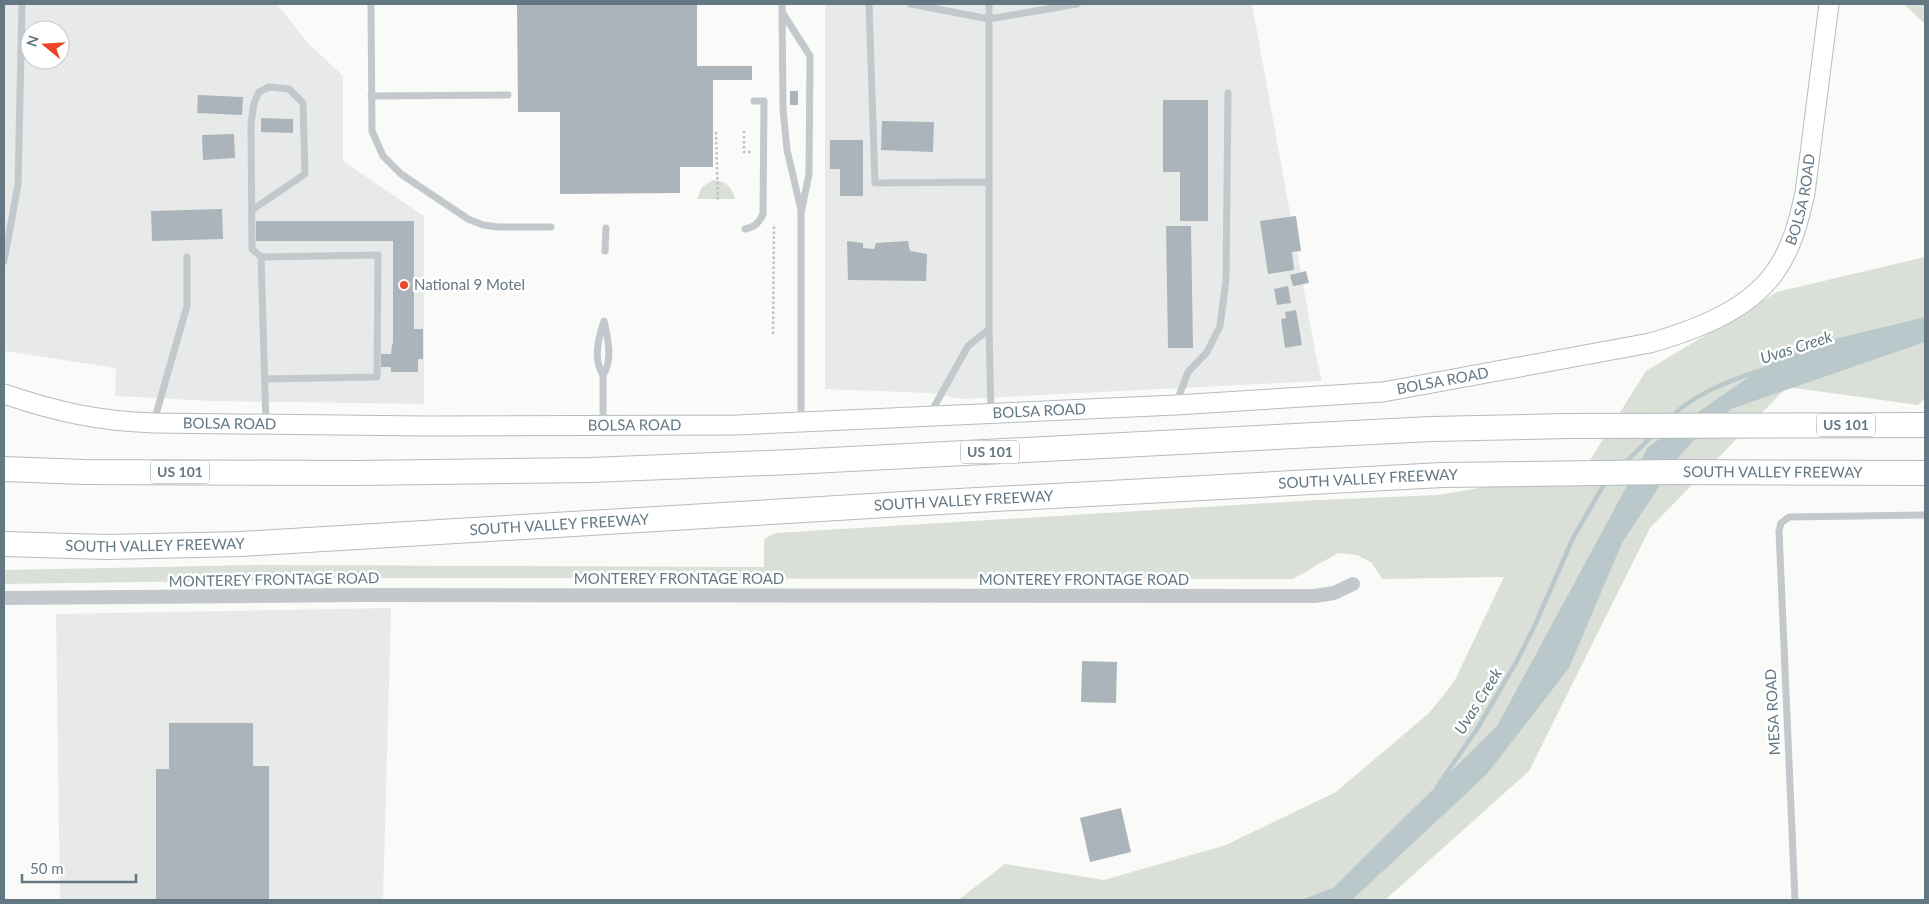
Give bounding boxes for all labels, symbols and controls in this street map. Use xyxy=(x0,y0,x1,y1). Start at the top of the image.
north arrow xyxy=(20,20,70,70)
text: N xyxy=(22,33,42,49)
street label: BOLSA ROAD xyxy=(1781,152,1818,248)
place label: National 9 Motel xyxy=(414,275,525,293)
marker: National 9 Motel xyxy=(398,279,410,291)
water label: Uvas Creek xyxy=(1757,326,1835,367)
street label: BOLSA ROAD xyxy=(1395,363,1490,397)
street label: BOLSA ROAD xyxy=(992,399,1086,421)
street label: BOLSA ROAD xyxy=(183,413,276,432)
road number: US 101 xyxy=(1817,414,1875,436)
street label: BOLSA ROAD xyxy=(588,415,681,433)
road number: US 101 xyxy=(961,441,1019,464)
road number: US 101 xyxy=(151,461,209,484)
street label: SOUTH VALLEY FREEWAY xyxy=(1683,462,1863,481)
street label: SOUTH VALLEY FREEWAY xyxy=(1278,465,1458,492)
street label: SOUTH VALLEY FREEWAY xyxy=(873,486,1054,514)
street label: SOUTH VALLEY FREEWAY xyxy=(469,509,650,538)
street label: SOUTH VALLEY FREEWAY xyxy=(65,534,246,555)
street label: MONTEREY FRONTAGE ROAD xyxy=(169,568,379,590)
street label: MONTEREY FRONTAGE ROAD xyxy=(574,569,784,587)
street label: MONTEREY FRONTAGE ROAD xyxy=(979,570,1189,588)
water label: Uvas Creek xyxy=(1450,664,1506,737)
street label: MESA ROAD xyxy=(1761,668,1783,756)
scale bar xyxy=(22,852,136,884)
text: 50 m xyxy=(30,859,64,877)

